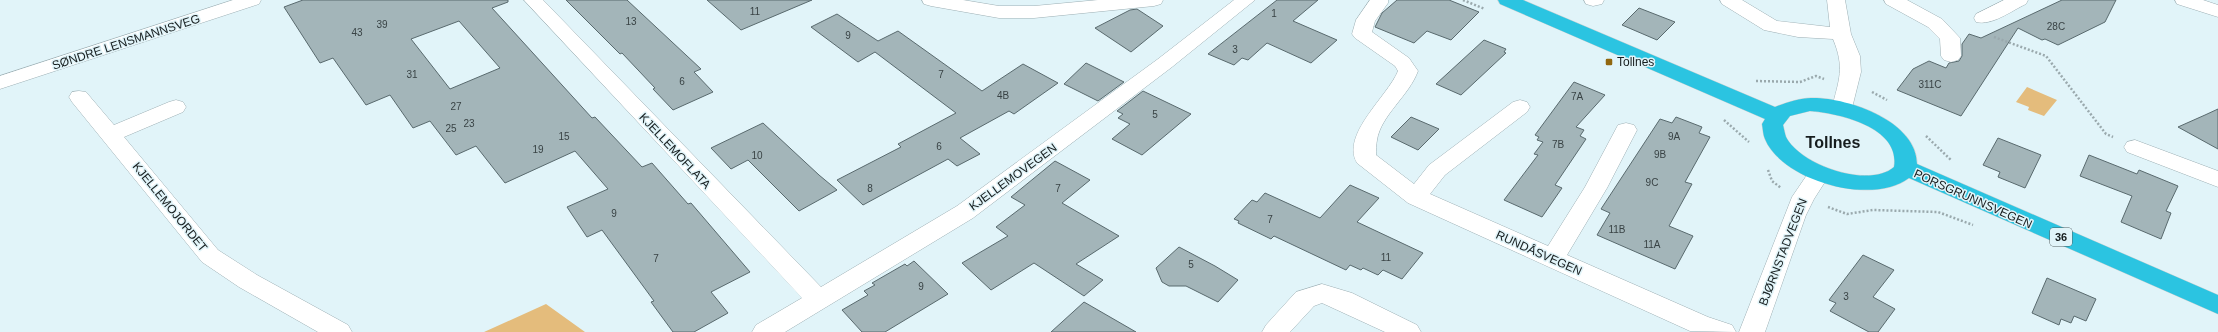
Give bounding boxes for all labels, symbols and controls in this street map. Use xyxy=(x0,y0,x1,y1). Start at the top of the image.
house number: 11 xyxy=(750,6,761,17)
house number: 1 xyxy=(1271,8,1277,19)
street label: SØNDRE LENSMANNSVEG xyxy=(50,11,202,73)
house number: 13 xyxy=(625,16,637,27)
house number: 39 xyxy=(376,19,388,30)
house number: 28C xyxy=(2047,21,2065,32)
house number: 43 xyxy=(351,27,363,38)
house number: 9 xyxy=(845,30,851,41)
house number: 3 xyxy=(1232,44,1238,55)
place label: Tollnes xyxy=(1617,55,1654,69)
marker: Tollnes xyxy=(1604,57,1614,67)
house number: 31 xyxy=(406,69,418,80)
house number: 7 xyxy=(938,69,944,80)
house number: 6 xyxy=(679,76,685,87)
house number: 311C xyxy=(1918,79,1942,90)
house number: 4B xyxy=(997,90,1009,101)
house number: 7A xyxy=(1571,91,1583,102)
house number: 27 xyxy=(450,101,462,112)
house number: 5 xyxy=(1152,109,1158,120)
street label: KJELLEMOFLATA xyxy=(636,110,714,192)
house number: 23 xyxy=(463,118,475,129)
house number: 25 xyxy=(445,123,457,134)
house number: 15 xyxy=(558,131,570,142)
house number: 9A xyxy=(1668,131,1680,142)
district label: Tollnes xyxy=(1806,134,1861,151)
house number: 7B xyxy=(1552,139,1564,150)
house number: 6 xyxy=(936,141,942,152)
street label: KJELLEMOVEGEN xyxy=(967,141,1059,213)
house number: 19 xyxy=(532,144,544,155)
house number: 9B xyxy=(1654,149,1666,160)
house number: 10 xyxy=(751,150,763,161)
street label: KJELLEMOJORDET xyxy=(130,160,211,255)
street label: PORSGRUNNSVEGEN xyxy=(1912,167,2034,231)
house number: 9C xyxy=(1646,177,1658,188)
house number: 8 xyxy=(867,183,873,194)
house number: 7 xyxy=(1055,183,1061,194)
street label: BJØRNSTADVEGEN xyxy=(1756,196,1810,308)
house number: 9 xyxy=(611,208,617,219)
house number: 7 xyxy=(1267,214,1273,225)
house number: 11B xyxy=(1608,224,1626,235)
street label: RUNDÅSVEGEN xyxy=(1494,227,1585,278)
road number: 36 xyxy=(2050,228,2072,246)
house number: 11A xyxy=(1643,239,1661,250)
house number: 11 xyxy=(1381,252,1392,263)
house number: 7 xyxy=(653,253,659,264)
house number: 5 xyxy=(1188,259,1194,270)
house number: 9 xyxy=(918,281,924,292)
house number: 3 xyxy=(1843,291,1849,302)

